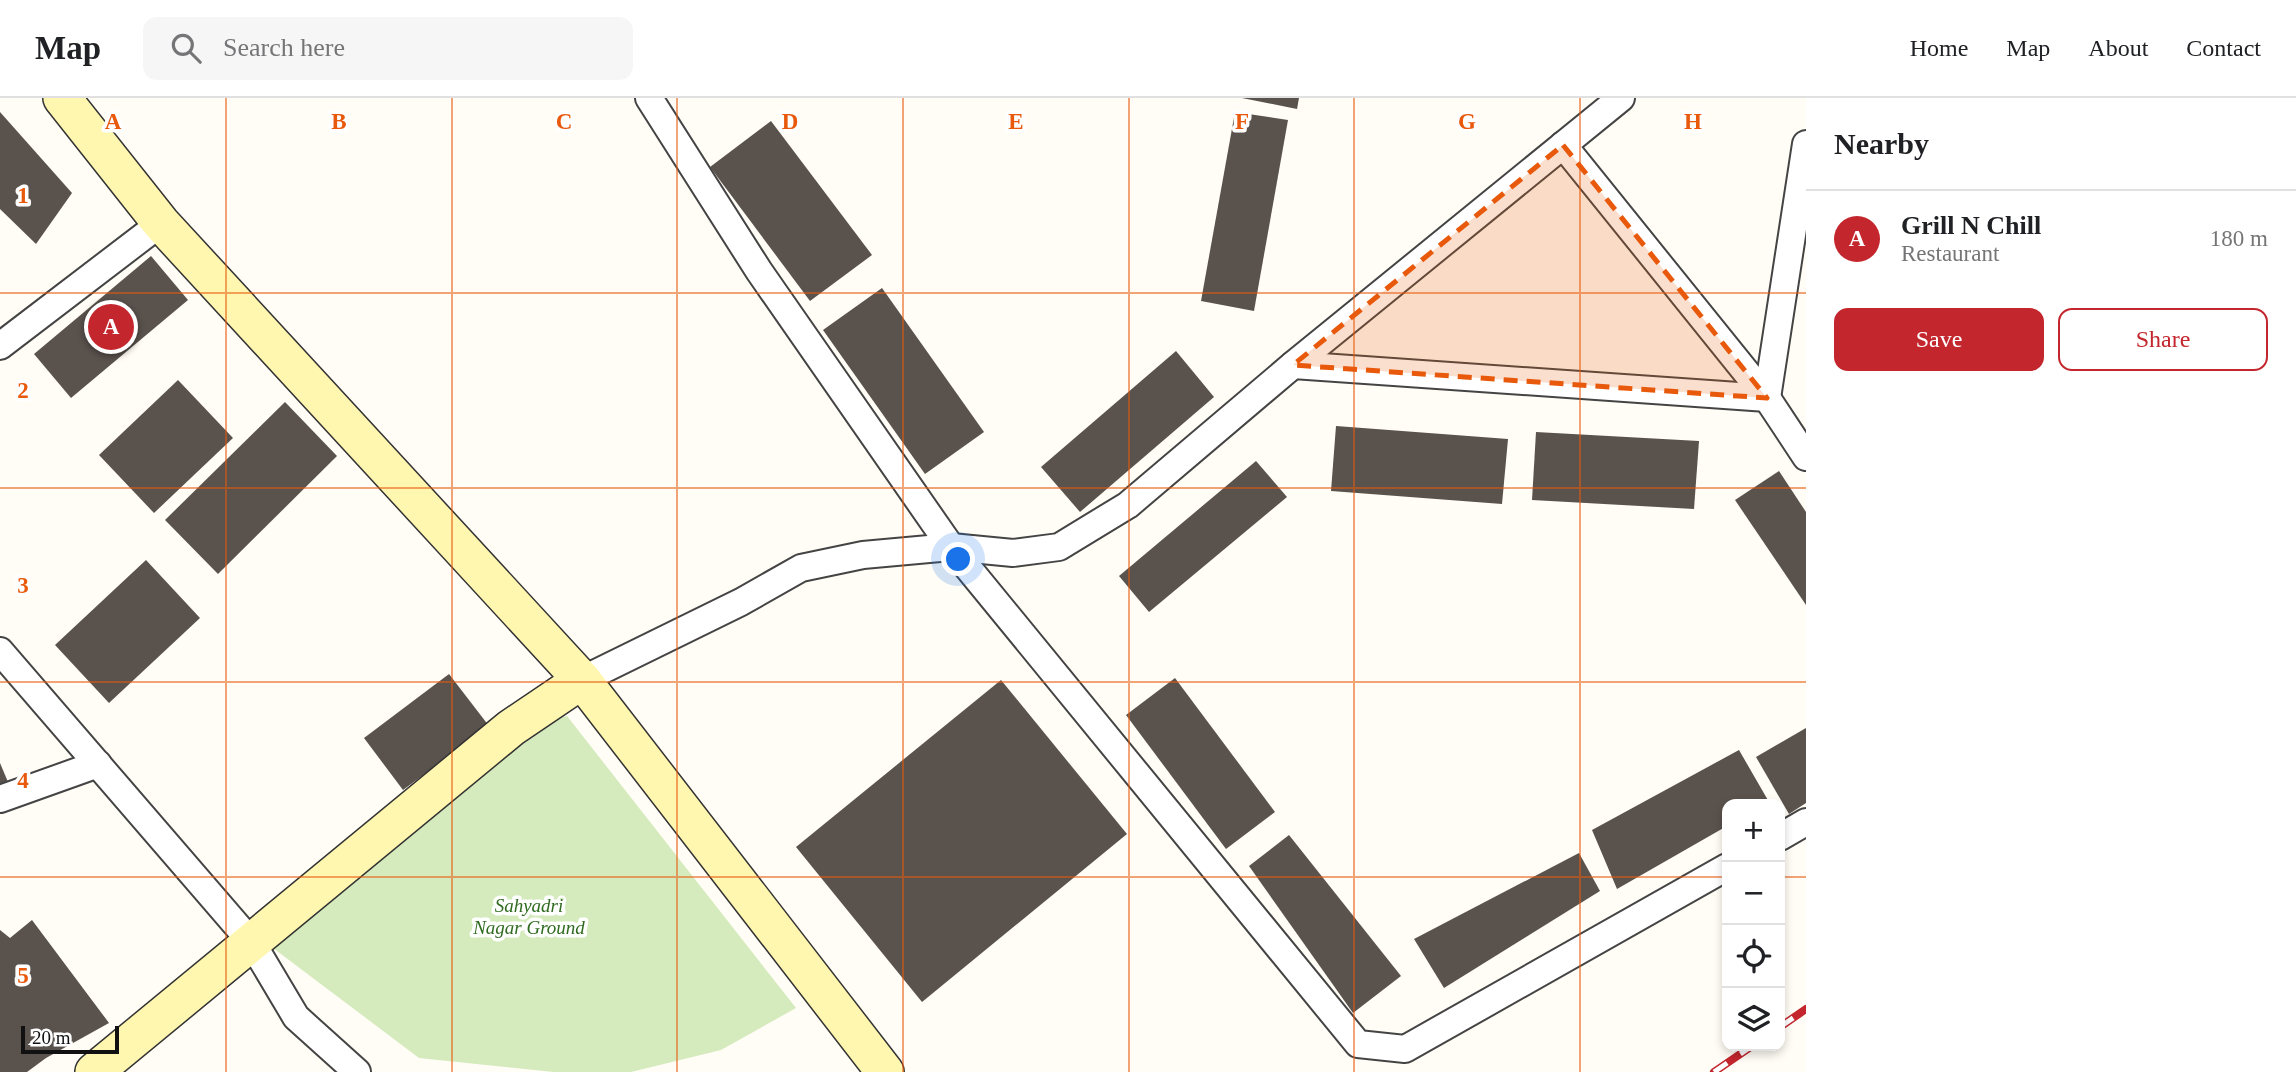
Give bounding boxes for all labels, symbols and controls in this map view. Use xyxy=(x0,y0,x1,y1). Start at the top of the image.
search box xyxy=(143,17,633,80)
icon: search xyxy=(167,29,205,67)
text: Map xyxy=(35,30,101,66)
text: Search here xyxy=(223,33,345,62)
text: Home xyxy=(1910,35,1968,61)
text: Map xyxy=(2006,35,2050,61)
text: About xyxy=(2088,35,2148,61)
text: Contact xyxy=(2186,35,2261,61)
text: A xyxy=(105,109,122,134)
text: B xyxy=(331,109,347,134)
text: C xyxy=(556,109,572,134)
text: D xyxy=(782,109,798,134)
text: E xyxy=(1008,109,1024,134)
text: F xyxy=(1235,109,1249,134)
text: G xyxy=(1458,109,1476,134)
text: H xyxy=(1684,109,1702,134)
text: Nearby xyxy=(1834,127,1929,160)
text: 1 xyxy=(17,183,29,208)
text: Grill N Chill xyxy=(1901,211,2041,240)
text: A xyxy=(1849,226,1865,251)
text: 180 m xyxy=(2210,226,2268,251)
text: Restaurant xyxy=(1901,241,1999,266)
pin: A xyxy=(88,301,134,353)
button: Save xyxy=(1834,308,2044,371)
button: Share xyxy=(2058,308,2268,371)
text: 2 xyxy=(17,378,29,403)
your location xyxy=(941,542,975,576)
text: 3 xyxy=(17,573,29,598)
text: 4 xyxy=(17,768,29,793)
map controls xyxy=(1722,799,1785,1051)
button: + xyxy=(1722,799,1785,862)
button: − xyxy=(1722,862,1785,925)
park label: Sahyadri Nagar Ground xyxy=(472,895,585,938)
button: locate xyxy=(1722,925,1785,988)
text: 5 xyxy=(17,963,29,988)
button: layers xyxy=(1722,988,1785,1051)
scale bar xyxy=(21,1023,119,1055)
text: 20 m xyxy=(32,1027,71,1048)

